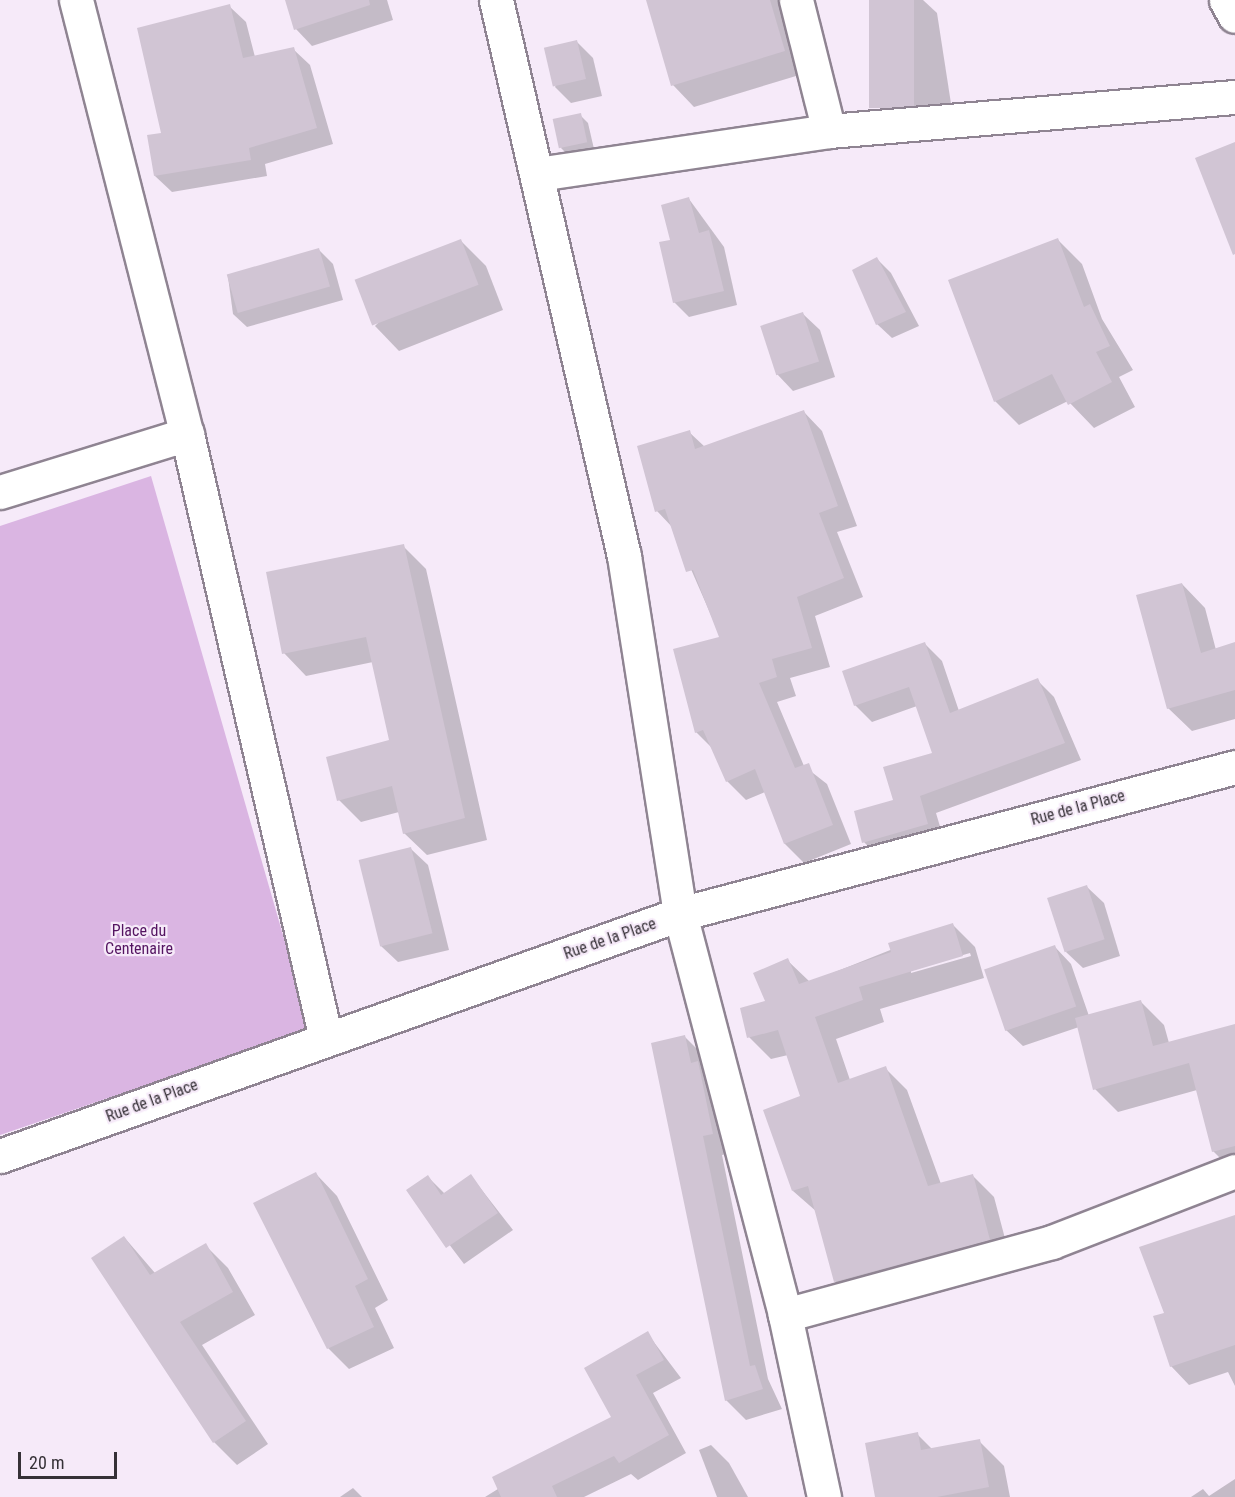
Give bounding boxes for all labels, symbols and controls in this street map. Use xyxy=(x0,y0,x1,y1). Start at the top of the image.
street label: Rue de la Place xyxy=(1029,786,1127,830)
street label: Rue de la Place xyxy=(561,914,659,964)
park label: Place du Centenaire xyxy=(105,921,173,959)
street label: Rue de la Place xyxy=(103,1075,201,1127)
scale bar xyxy=(21,1440,120,1478)
text: 20 m xyxy=(29,1452,64,1473)

